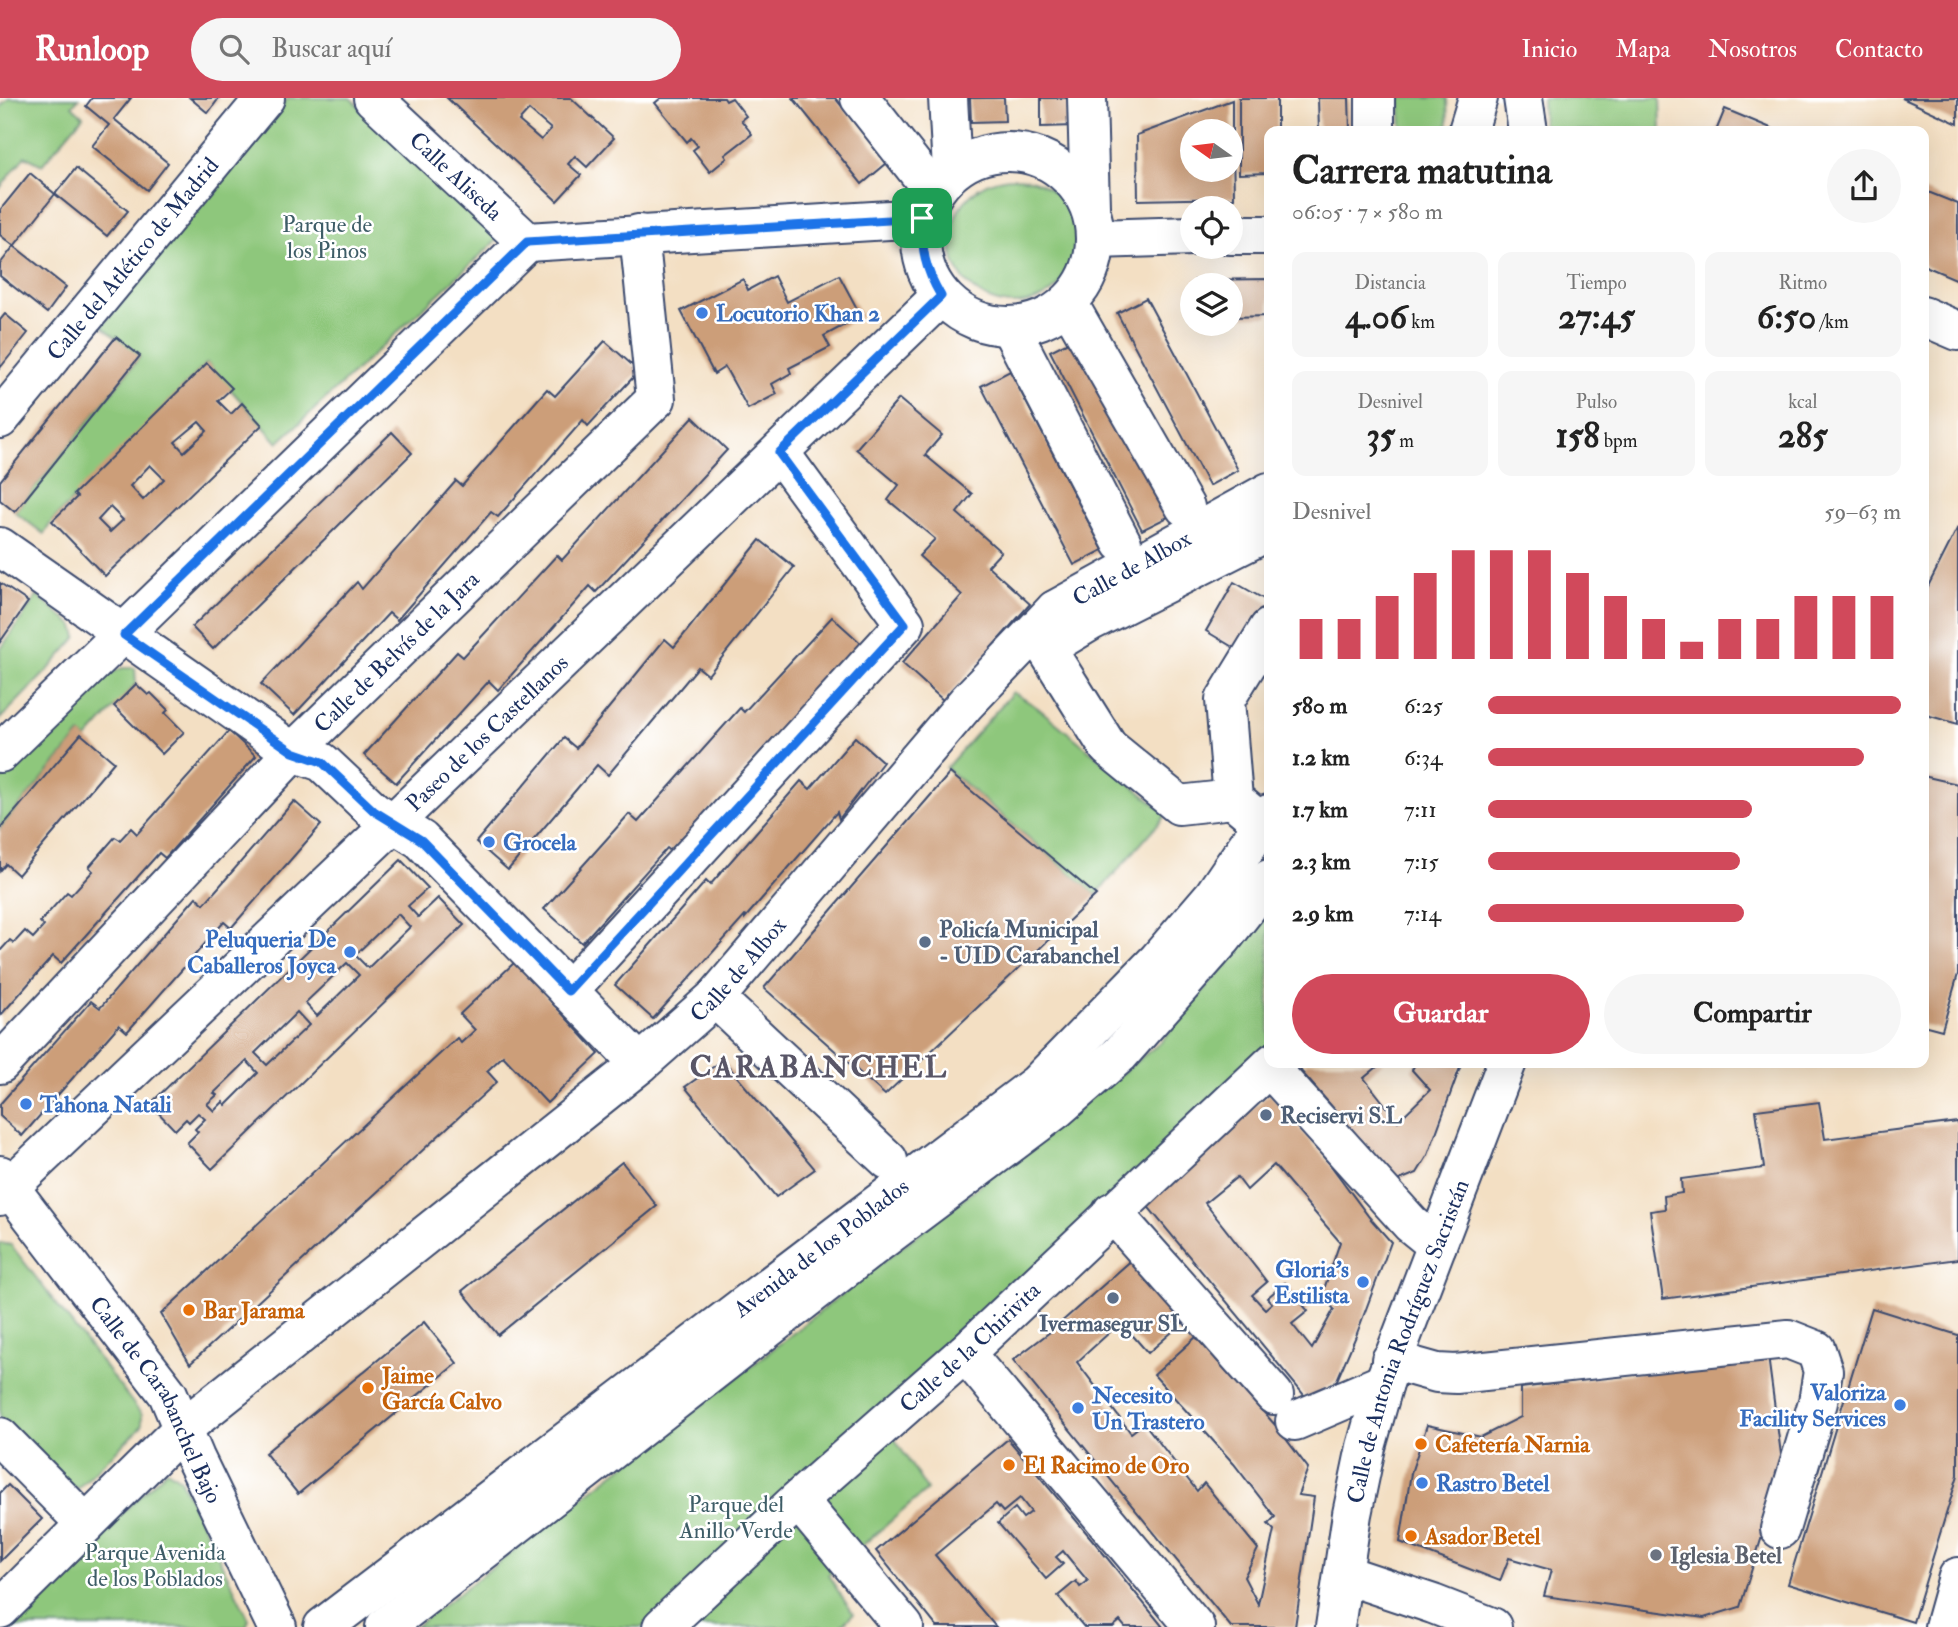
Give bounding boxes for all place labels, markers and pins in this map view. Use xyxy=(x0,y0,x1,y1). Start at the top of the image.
pin xyxy=(892,188,952,248)
place label: Locutorio Khan 2 xyxy=(716,299,880,328)
marker: Locutorio Khan 2 xyxy=(694,305,710,321)
place label: Grocela xyxy=(503,828,578,857)
marker: Grocela xyxy=(481,834,497,850)
place label: Policía Municipal - UID Carabanchel xyxy=(939,915,1120,970)
place label: Peluqueria De Caballeros Joyca xyxy=(187,925,338,981)
marker: Policía Municipal - UID Carabanchel xyxy=(917,934,933,950)
marker: Peluqueria De Caballeros Joyca xyxy=(342,944,358,960)
place label: Tahona Natali xyxy=(39,1090,172,1119)
marker: Tahona Natali xyxy=(18,1096,34,1112)
place label: Reciservi S.L xyxy=(1280,1101,1403,1130)
marker: Reciservi S.L xyxy=(1258,1107,1274,1123)
place label: Gloria's Estilista xyxy=(1274,1255,1351,1310)
marker: Gloria's Estilista xyxy=(1355,1274,1371,1290)
marker: Ivermasegur SL xyxy=(1105,1290,1121,1306)
place label: Bar Jarama xyxy=(203,1296,306,1326)
marker: Bar Jarama xyxy=(181,1302,197,1318)
place label: Ivermasegur SL xyxy=(1039,1309,1187,1339)
place label: Jaime García Calvo xyxy=(381,1361,502,1416)
place label: Valoriza Facility Services xyxy=(1739,1378,1888,1434)
marker: Jaime García Calvo xyxy=(360,1380,376,1396)
place label: Necesito Un Trastero xyxy=(1091,1381,1205,1436)
marker: Valoriza Facility Services xyxy=(1892,1397,1908,1413)
marker: Necesito Un Trastero xyxy=(1070,1400,1086,1416)
place label: Cafetería Narnia xyxy=(1435,1430,1591,1459)
marker: Cafetería Narnia xyxy=(1413,1436,1429,1452)
place label: El Racimo de Oro xyxy=(1023,1451,1189,1480)
marker: El Racimo de Oro xyxy=(1001,1457,1017,1473)
place label: Rastro Betel xyxy=(1436,1469,1550,1498)
marker: Rastro Betel xyxy=(1414,1475,1430,1491)
place label: Asador Betel xyxy=(1424,1522,1542,1551)
marker: Asador Betel xyxy=(1403,1528,1419,1544)
place label: Iglesia Betel xyxy=(1670,1541,1783,1571)
marker: Iglesia Betel xyxy=(1648,1547,1664,1563)

